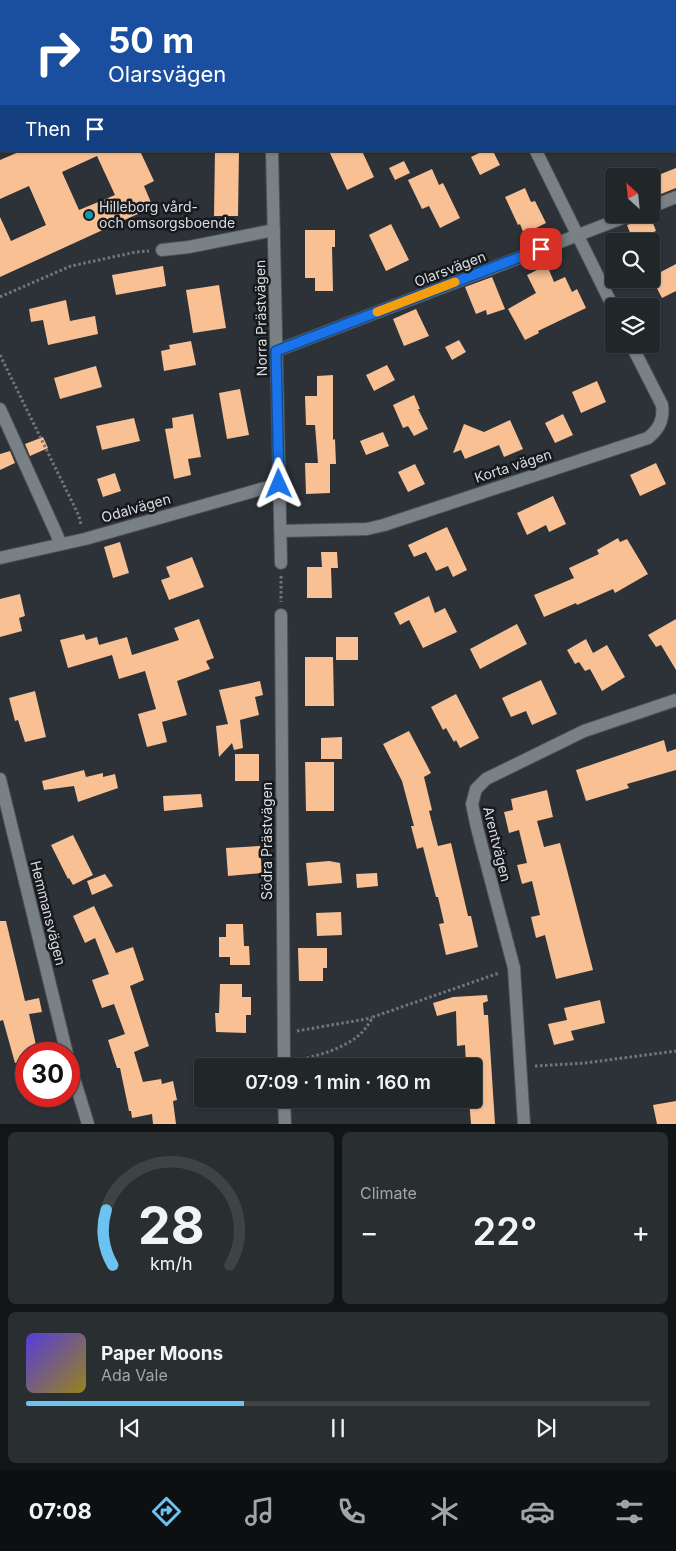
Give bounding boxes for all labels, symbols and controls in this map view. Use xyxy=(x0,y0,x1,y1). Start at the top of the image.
text: 50 m xyxy=(108,19,194,61)
icon: right xyxy=(25,20,90,85)
text: Olarsvägen xyxy=(108,61,226,87)
icon: arrive xyxy=(81,115,109,143)
text: Then xyxy=(25,118,71,141)
north arrow xyxy=(605,168,660,222)
map controls xyxy=(605,168,660,353)
place label: Hilleborg vård- och omsorgsboende xyxy=(99,198,235,231)
marker: Hilleborg vård- och omsorgsboende xyxy=(83,209,95,221)
pin xyxy=(520,228,562,270)
button: search xyxy=(605,233,660,288)
icon: arrive xyxy=(527,235,555,263)
street label: Olarsvägen xyxy=(412,247,488,290)
street label: Norra Prästvägen xyxy=(251,260,270,376)
button: layers xyxy=(605,298,660,353)
street label: Korta vägen xyxy=(472,445,553,486)
position arrow xyxy=(252,457,304,509)
street label: Odalvägen xyxy=(99,490,172,526)
street label: Södra Prästvägen xyxy=(258,782,275,900)
street label: Arentvägen xyxy=(480,805,515,883)
street label: Hemmansvägen xyxy=(27,859,70,967)
speed limit sign: 30 xyxy=(15,1042,80,1107)
text: 07:09 · 1 min · 160 m xyxy=(245,1071,431,1094)
text: Climate xyxy=(360,1183,417,1203)
text: 28 xyxy=(138,1194,204,1257)
text: 22° xyxy=(473,1208,537,1254)
text: − xyxy=(360,1215,379,1249)
text: + xyxy=(631,1215,650,1249)
text: km/h xyxy=(150,1253,192,1274)
text: Paper Moons xyxy=(101,1342,223,1365)
text: Ada Vale xyxy=(101,1365,168,1385)
icon: previous xyxy=(116,1414,144,1442)
icon: pause xyxy=(324,1414,352,1442)
icon: next xyxy=(532,1414,560,1442)
icon: directions xyxy=(149,1494,184,1529)
icon: music xyxy=(242,1494,277,1529)
icon: phone xyxy=(334,1494,369,1529)
icon: climate xyxy=(427,1494,462,1529)
icon: car xyxy=(520,1494,555,1529)
icon: filters xyxy=(612,1494,647,1529)
text: 07:08 xyxy=(29,1498,92,1524)

